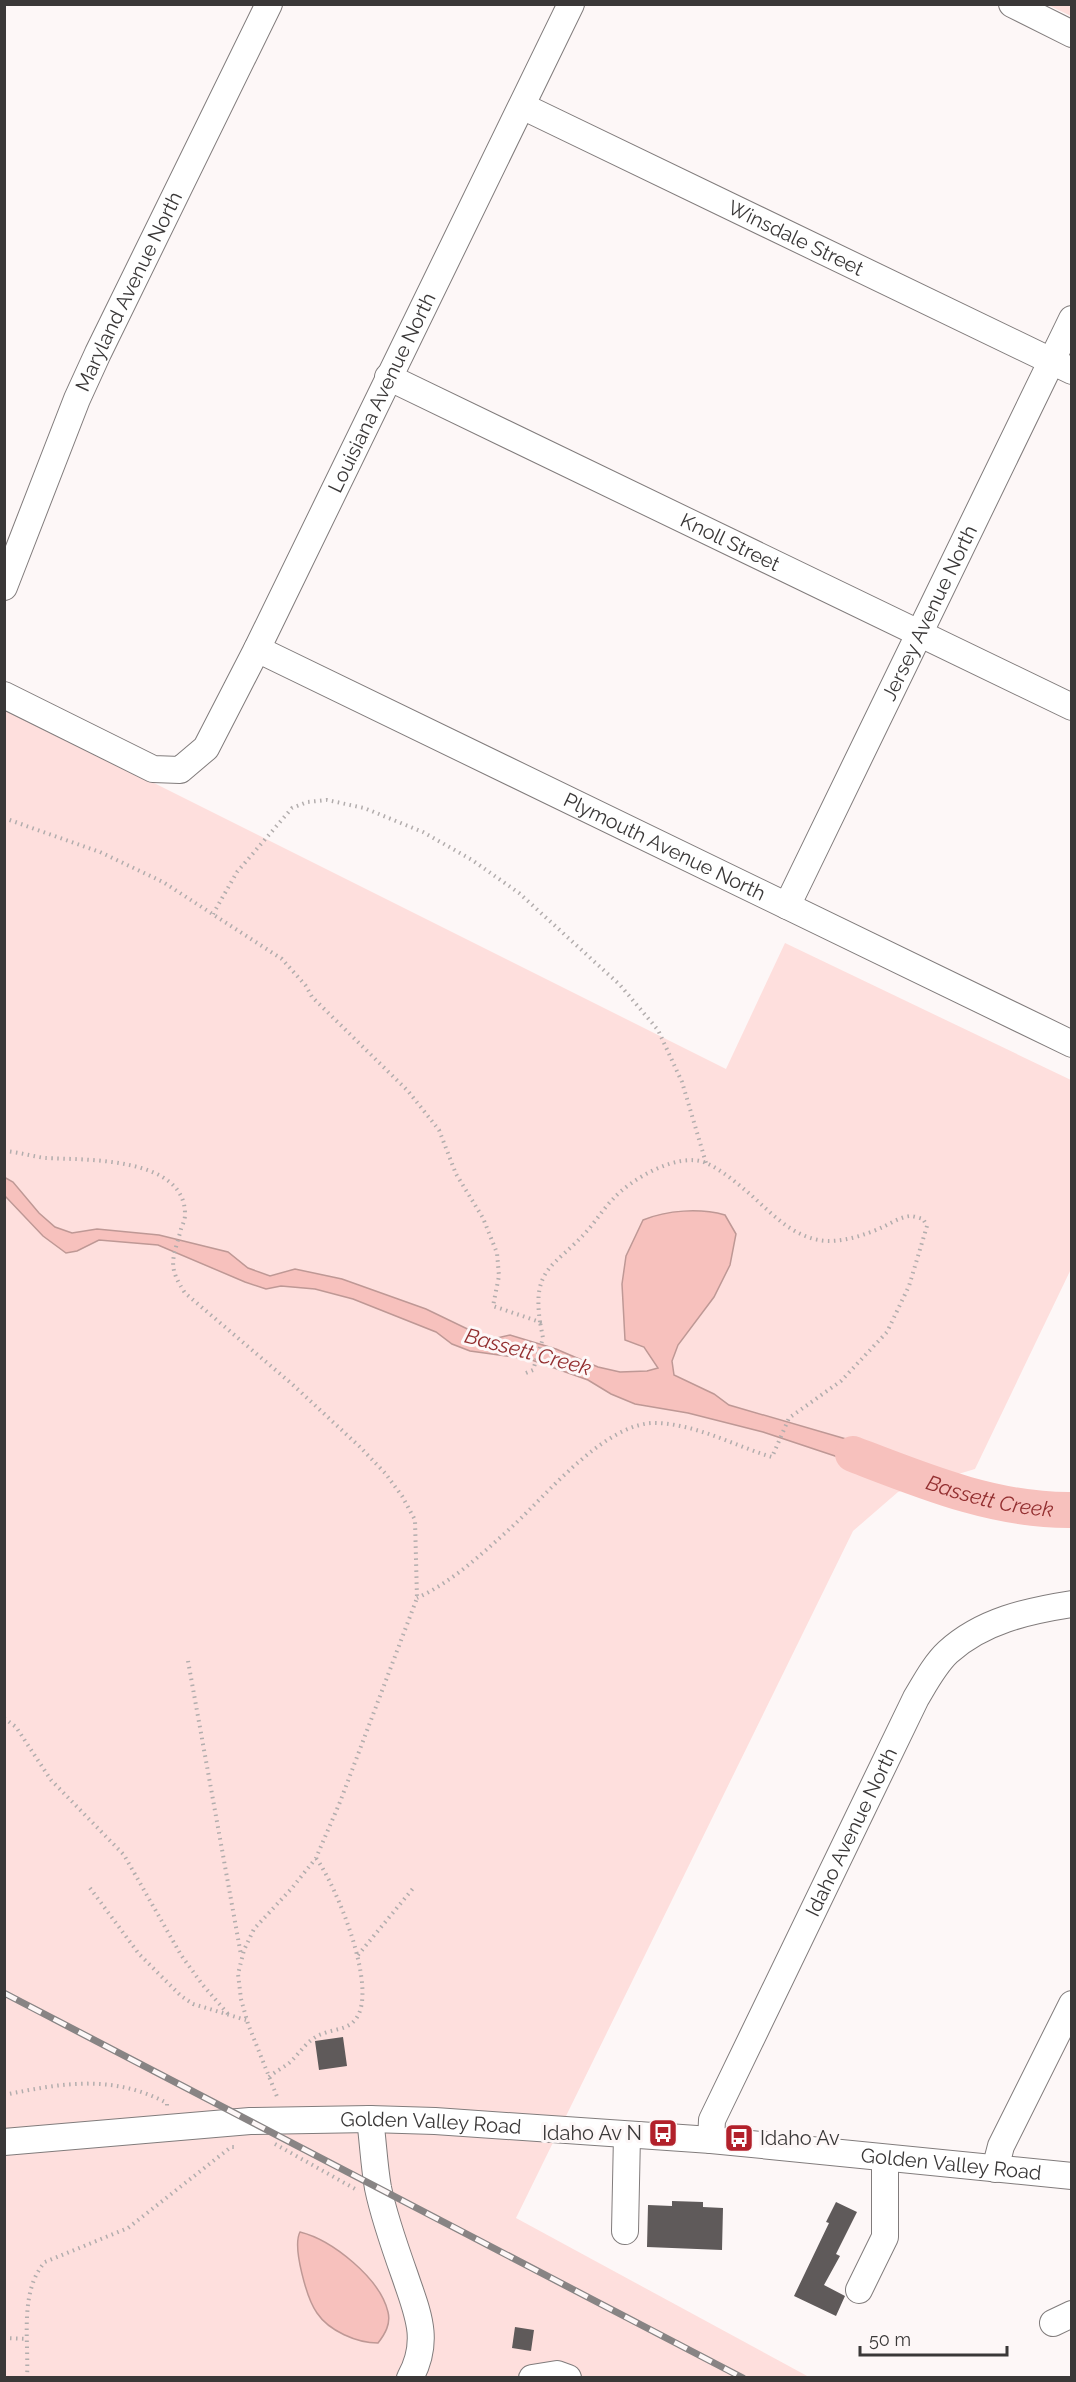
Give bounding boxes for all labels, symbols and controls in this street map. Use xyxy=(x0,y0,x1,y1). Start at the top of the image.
street label: Maryland Avenue North xyxy=(70,188,187,395)
street label: Winsdale Street xyxy=(724,195,868,281)
street label: Louisiana Avenue North xyxy=(323,289,441,497)
street label: Knoll Street xyxy=(677,508,784,576)
street label: Jersey Avenue North xyxy=(877,521,982,704)
street label: Plymouth Avenue North xyxy=(560,787,769,906)
water label: Bassett Creek xyxy=(462,1323,594,1380)
water label: Bassett Creek xyxy=(923,1470,1054,1522)
street label: Idaho Avenue North xyxy=(800,1744,902,1920)
street label: Golden Valley Road xyxy=(340,2107,522,2139)
bus stop icon: Idaho Av N xyxy=(647,2117,679,2149)
place label: Idaho Av N xyxy=(542,2121,642,2145)
bus stop icon: Idaho Av xyxy=(723,2122,755,2154)
place label: Idaho Av xyxy=(760,2126,840,2150)
street label: Golden Valley Road xyxy=(860,2143,1043,2185)
scale bar xyxy=(860,2319,1007,2357)
text: 50 m xyxy=(869,2329,911,2350)

